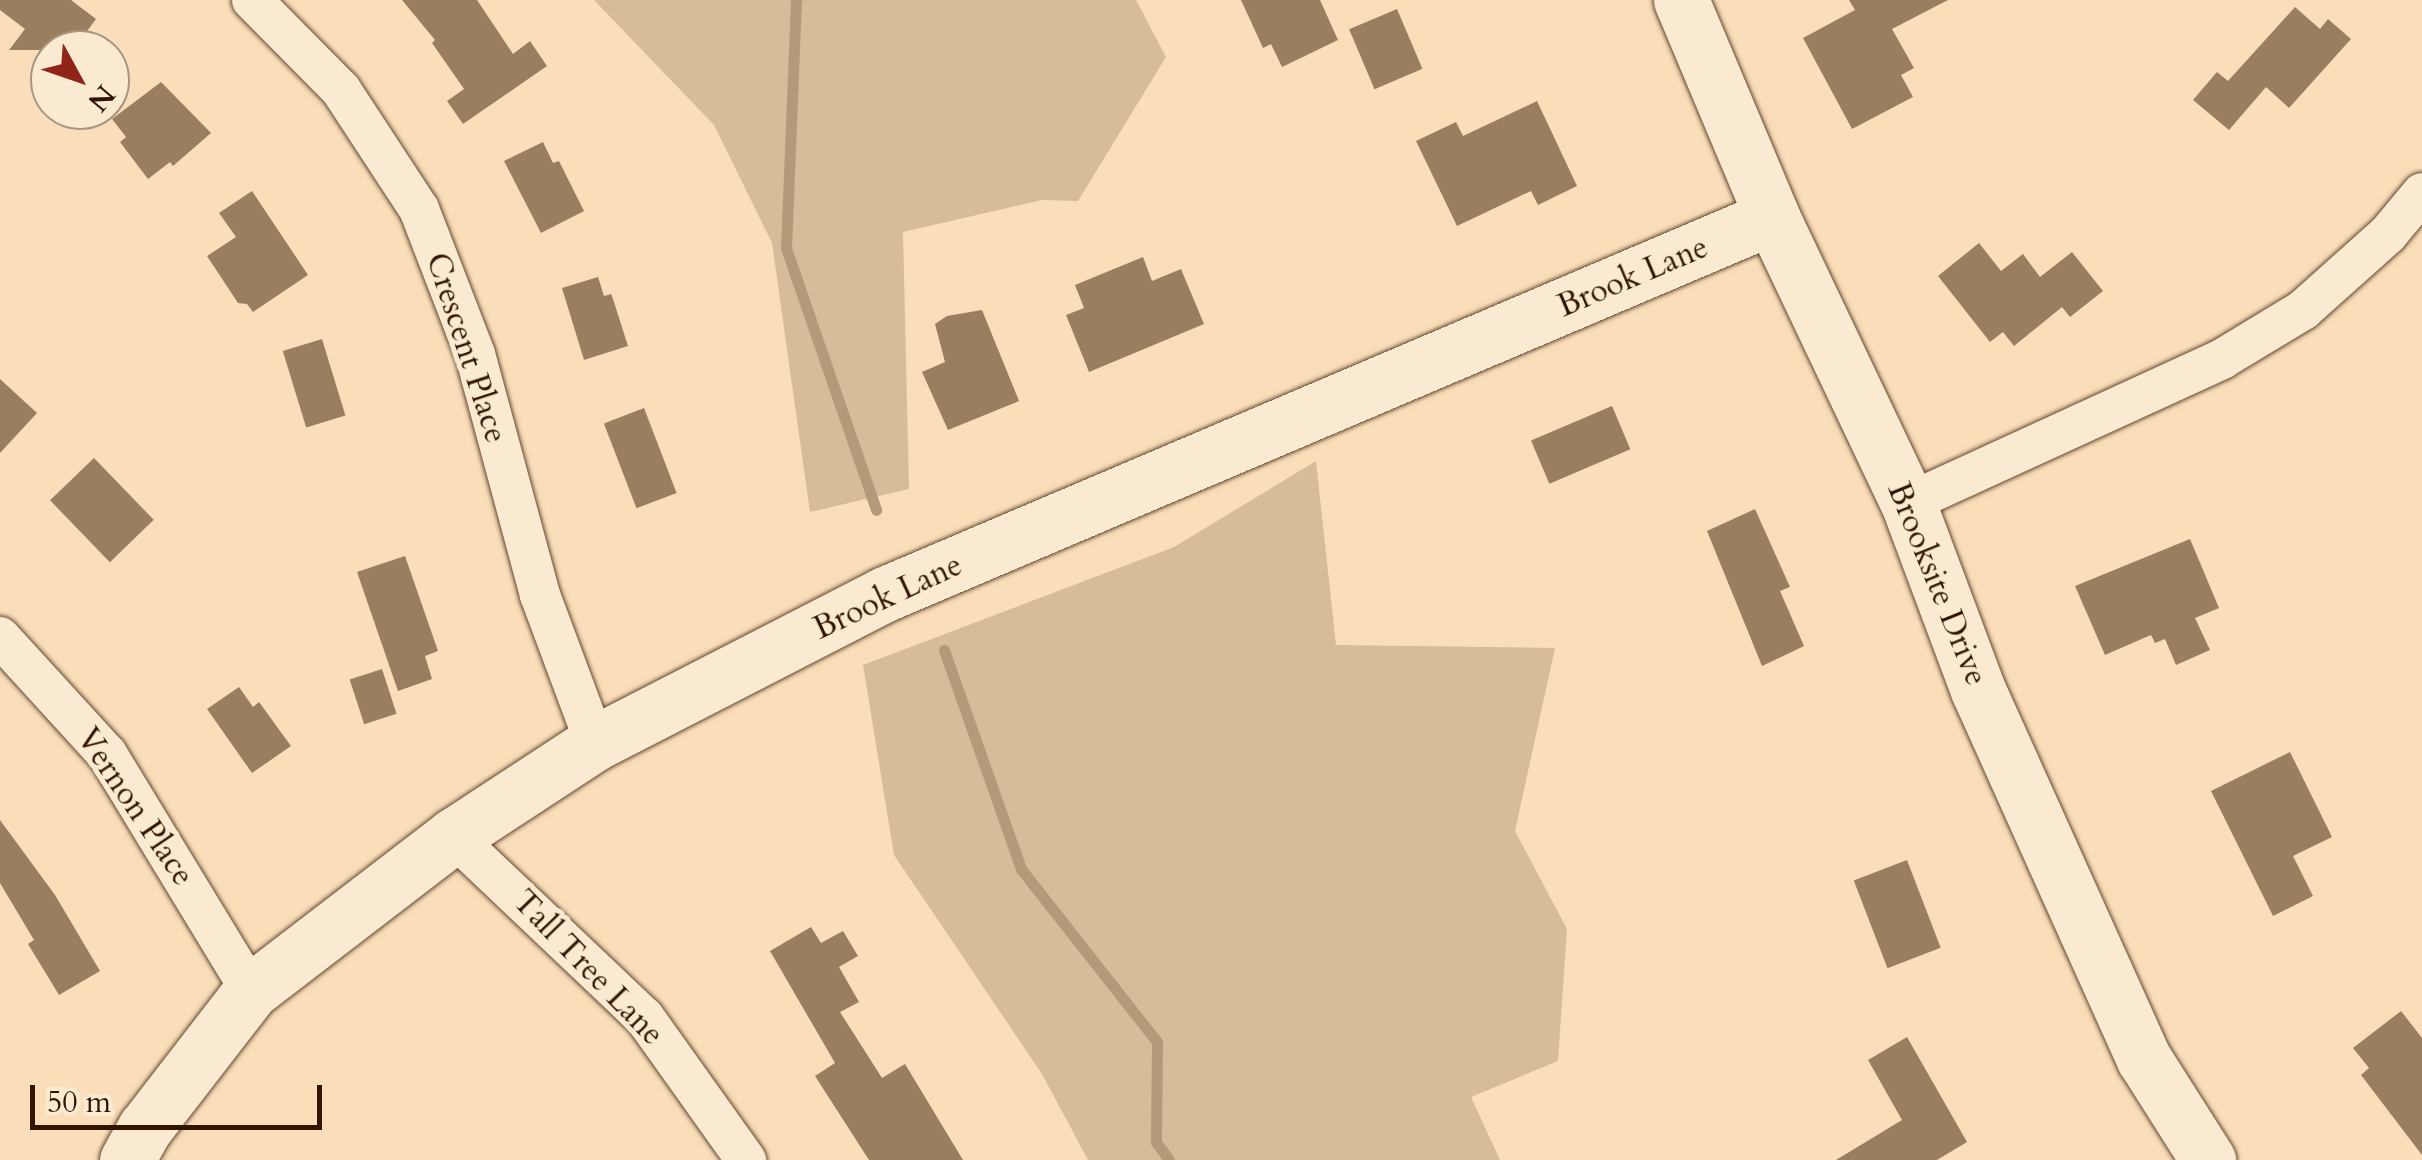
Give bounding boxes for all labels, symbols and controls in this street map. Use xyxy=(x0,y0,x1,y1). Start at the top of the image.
north arrow xyxy=(30,30,130,130)
text: N xyxy=(79,76,124,120)
street label: Brook Lane xyxy=(1552,228,1714,326)
street label: Crescent Place xyxy=(417,248,515,448)
street label: Brooksite Drive xyxy=(1879,477,1995,691)
street label: Brook Lane xyxy=(808,546,968,648)
street label: Vernon Place xyxy=(68,721,202,893)
street label: Tall Tree Lane xyxy=(504,882,672,1054)
scale bar xyxy=(35,1065,328,1127)
text: 50 m xyxy=(47,1082,111,1123)

